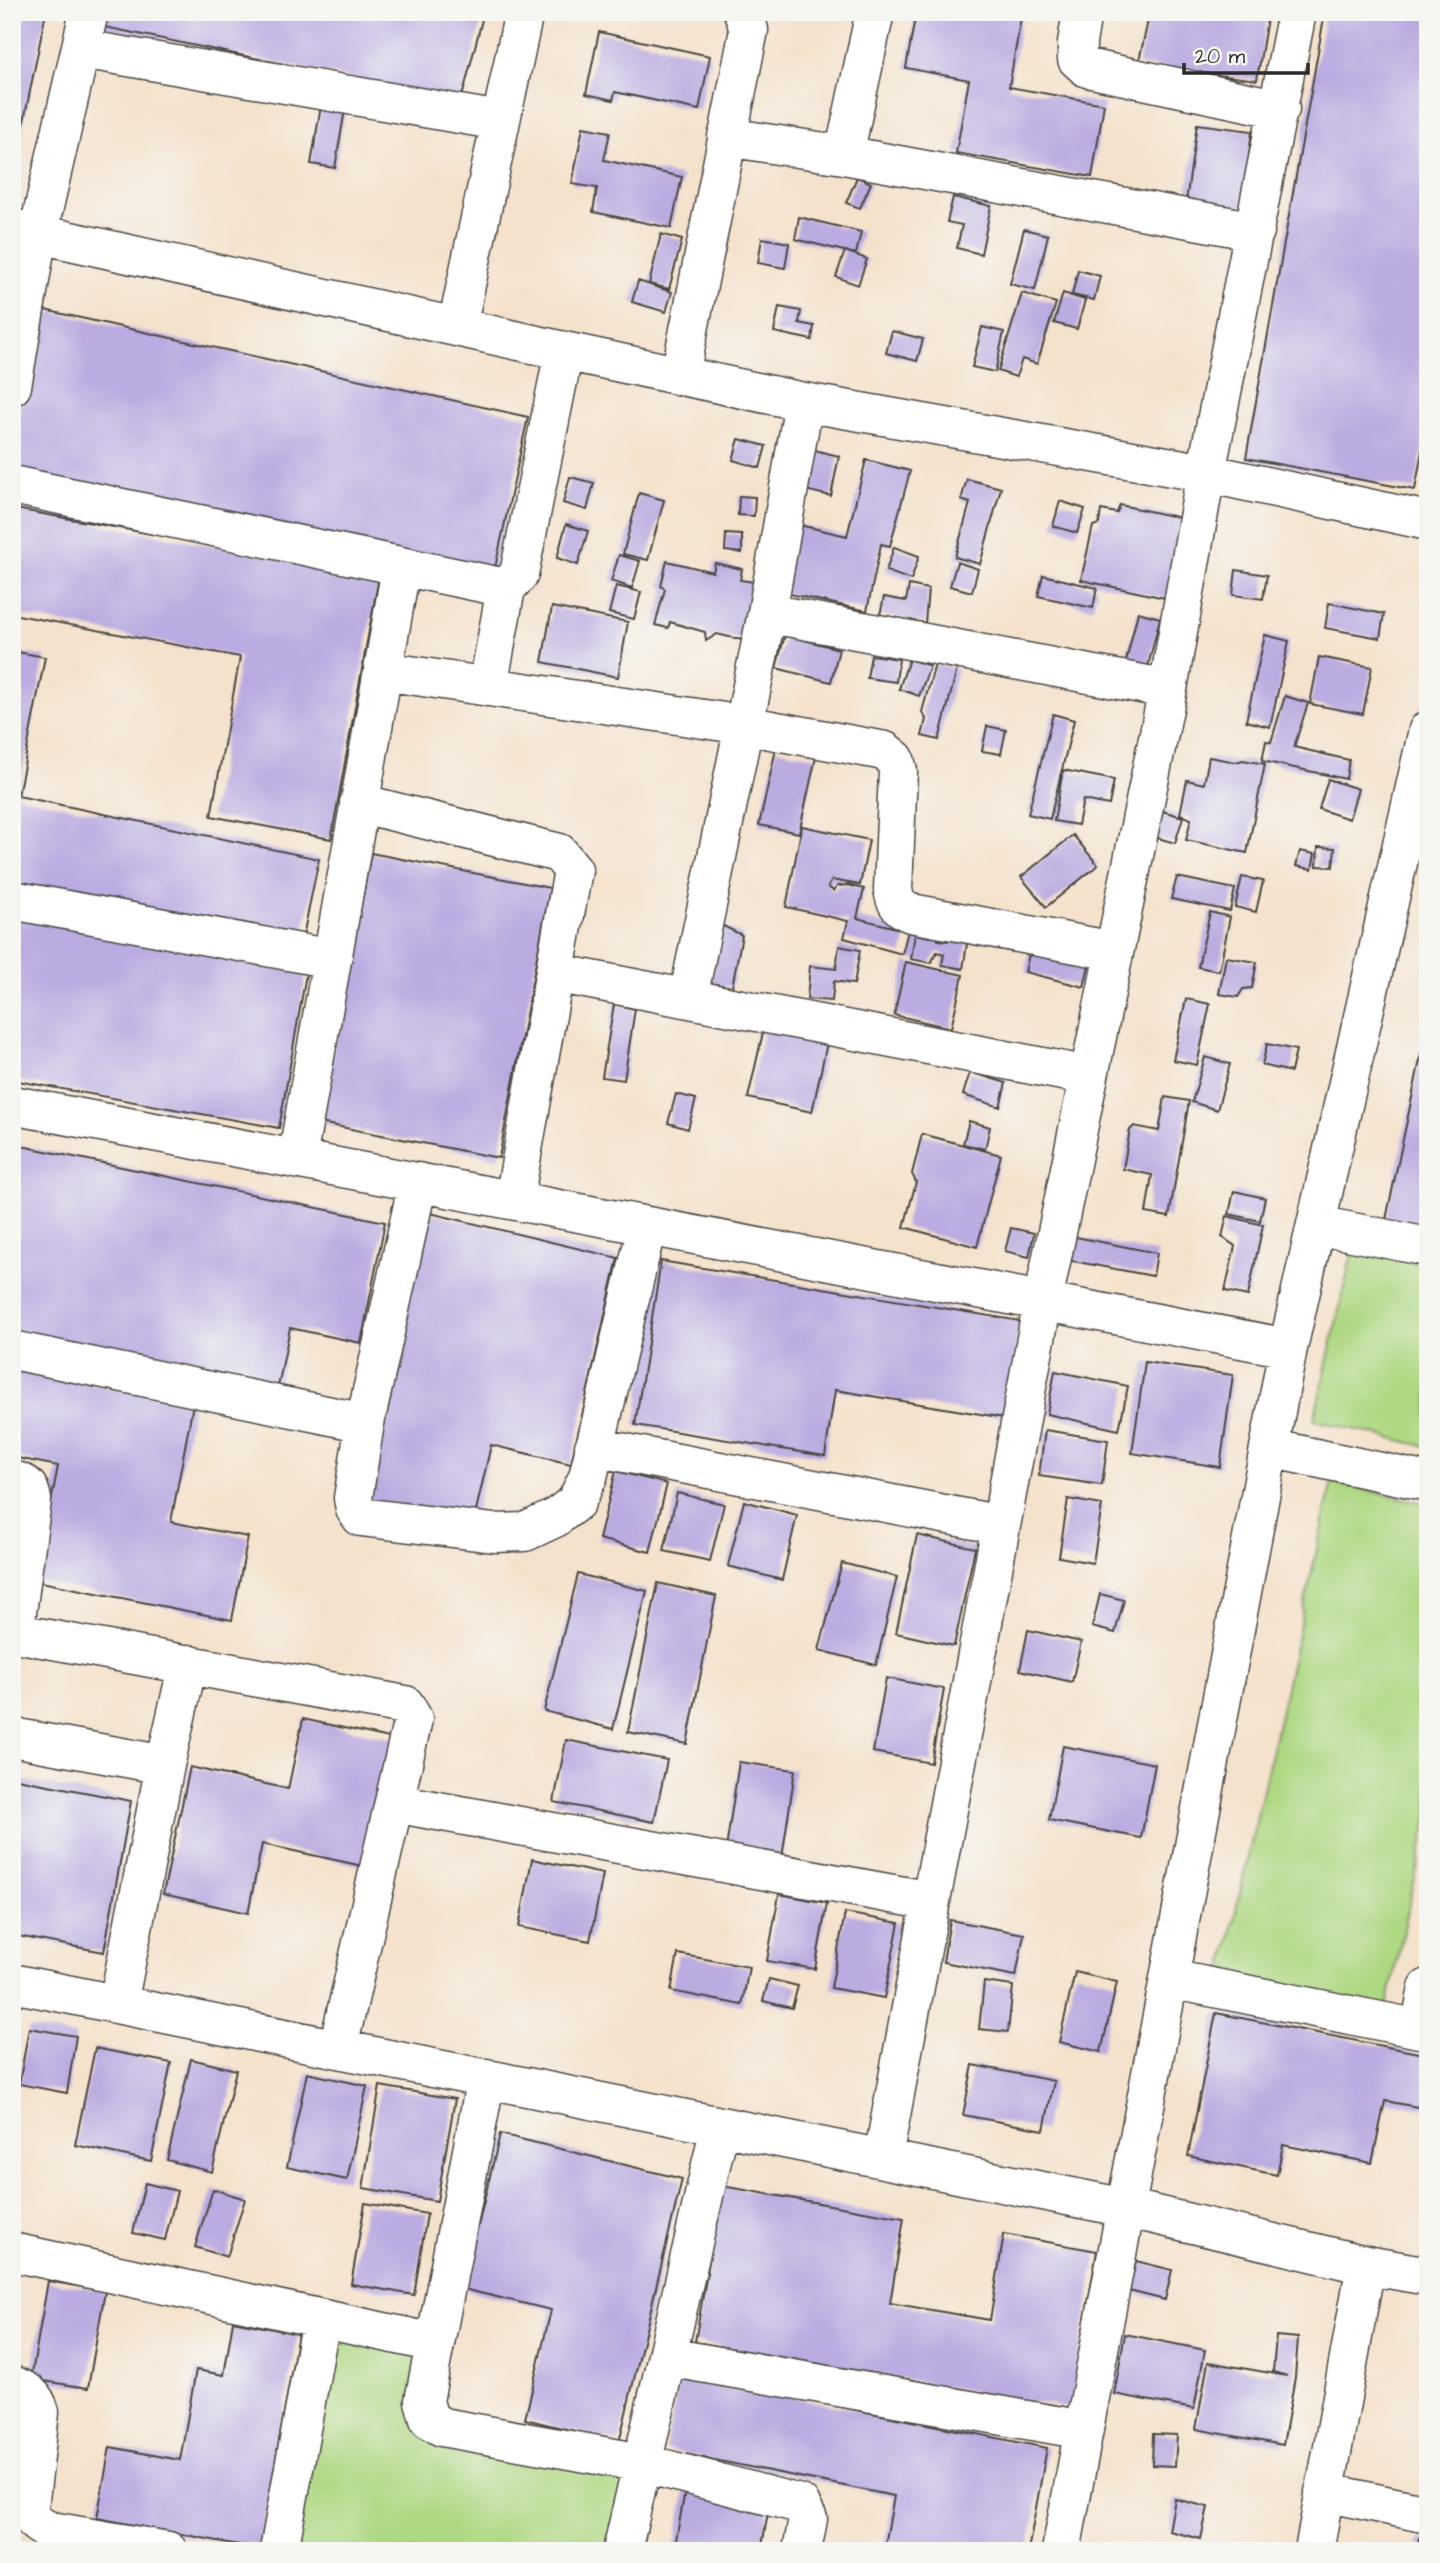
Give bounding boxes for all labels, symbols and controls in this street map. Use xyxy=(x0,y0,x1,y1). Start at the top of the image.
scale bar xyxy=(1184,32,1309,76)
text: 20 m xyxy=(1195,42,1246,71)

